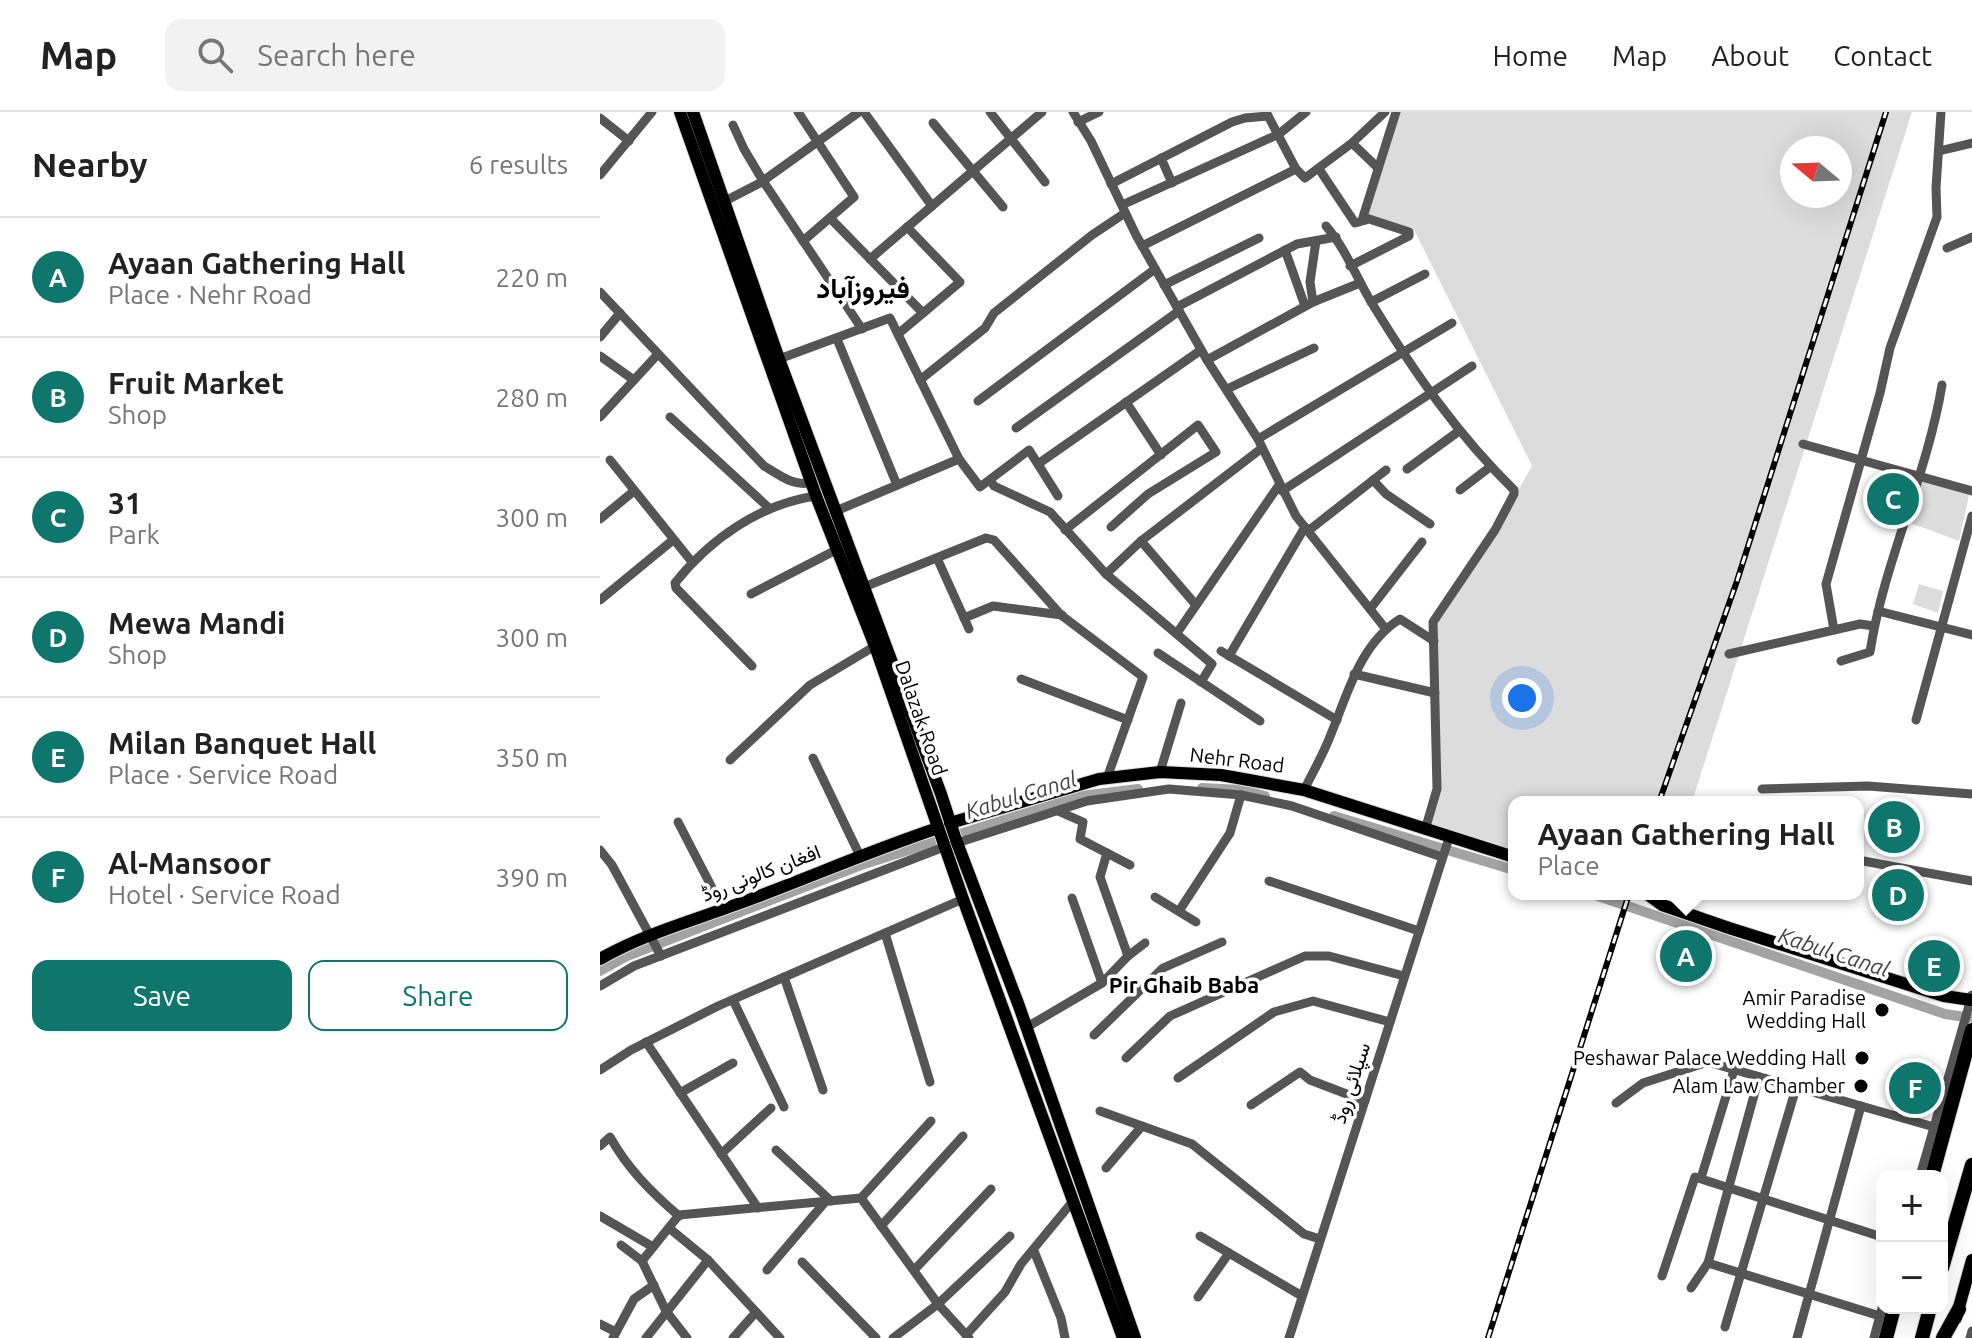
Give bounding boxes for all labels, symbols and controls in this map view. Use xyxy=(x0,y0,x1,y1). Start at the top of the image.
search box xyxy=(165,19,725,91)
icon: search xyxy=(193,33,237,77)
text: Map xyxy=(40,34,117,76)
text: Search here xyxy=(257,38,416,72)
text: Home xyxy=(1493,40,1568,71)
text: Map xyxy=(1612,40,1667,71)
text: About xyxy=(1711,40,1789,71)
text: Contact xyxy=(1833,40,1932,71)
north arrow xyxy=(1780,136,1852,208)
text: Nearby xyxy=(32,145,147,183)
text: 6 results xyxy=(469,150,568,179)
text: Ayaan Gathering Hall xyxy=(108,246,405,280)
text: A xyxy=(49,263,67,292)
text: 220 m xyxy=(496,263,568,292)
district label: فیروزآباد xyxy=(816,272,910,306)
text: Place · Nehr Road xyxy=(108,280,312,309)
text: Fruit Market xyxy=(108,366,284,400)
text: B xyxy=(49,383,67,412)
text: 280 m xyxy=(496,383,568,412)
text: Shop xyxy=(108,400,167,429)
pin: C xyxy=(1867,469,1919,529)
text: 31 xyxy=(108,486,142,520)
text: C xyxy=(50,503,66,532)
text: 300 m xyxy=(496,503,568,532)
text: Park xyxy=(108,520,160,549)
text: Mewa Mandi xyxy=(108,606,285,640)
text: D xyxy=(49,623,67,652)
text: 300 m xyxy=(496,623,568,652)
text: Shop xyxy=(108,640,167,669)
street label: Dalazak Road xyxy=(891,657,952,778)
your location xyxy=(1502,678,1542,718)
text: Milan Banquet Hall xyxy=(108,726,376,760)
street label: Nehr Road xyxy=(1189,742,1286,777)
text: E xyxy=(50,743,66,772)
text: 350 m xyxy=(496,743,568,772)
text: Place · Service Road xyxy=(108,760,338,789)
water label: Kabul Canal xyxy=(962,766,1080,823)
popup xyxy=(1508,796,1864,900)
pin: B xyxy=(1868,797,1920,857)
text: Ayaan Gathering Hall xyxy=(1537,817,1835,851)
street label: افغان کالونی روڈ xyxy=(698,839,824,908)
text: Al-Mansoor xyxy=(108,846,271,880)
text: Place xyxy=(1537,851,1600,880)
text: F xyxy=(51,863,65,892)
text: 390 m xyxy=(496,863,568,892)
pin: D xyxy=(1872,865,1924,925)
text: Hotel · Service Road xyxy=(108,880,341,909)
water label: Kabul Canal xyxy=(1775,922,1893,981)
pin: A xyxy=(1660,926,1712,986)
pin: E xyxy=(1908,936,1960,996)
button: Save xyxy=(32,960,292,1031)
button: Share xyxy=(308,960,568,1031)
district label: Pir Ghaib Baba xyxy=(1109,972,1259,997)
place label: Amir Paradise Wedding Hall xyxy=(1743,986,1866,1032)
marker: Amir Paradise Wedding Hall xyxy=(1873,1001,1891,1019)
street label: سپلائی روڈ xyxy=(1327,1039,1377,1127)
place label: Peshawar Palace Wedding Hall xyxy=(1573,1046,1846,1069)
marker: Peshawar Palace Wedding Hall xyxy=(1853,1049,1871,1067)
pin: F xyxy=(1889,1058,1941,1118)
place label: Alam Law Chamber xyxy=(1673,1074,1845,1097)
marker: Alam Law Chamber xyxy=(1852,1077,1870,1095)
map controls xyxy=(1876,1170,1948,1314)
button: + xyxy=(1876,1170,1948,1242)
button: − xyxy=(1876,1242,1948,1314)

